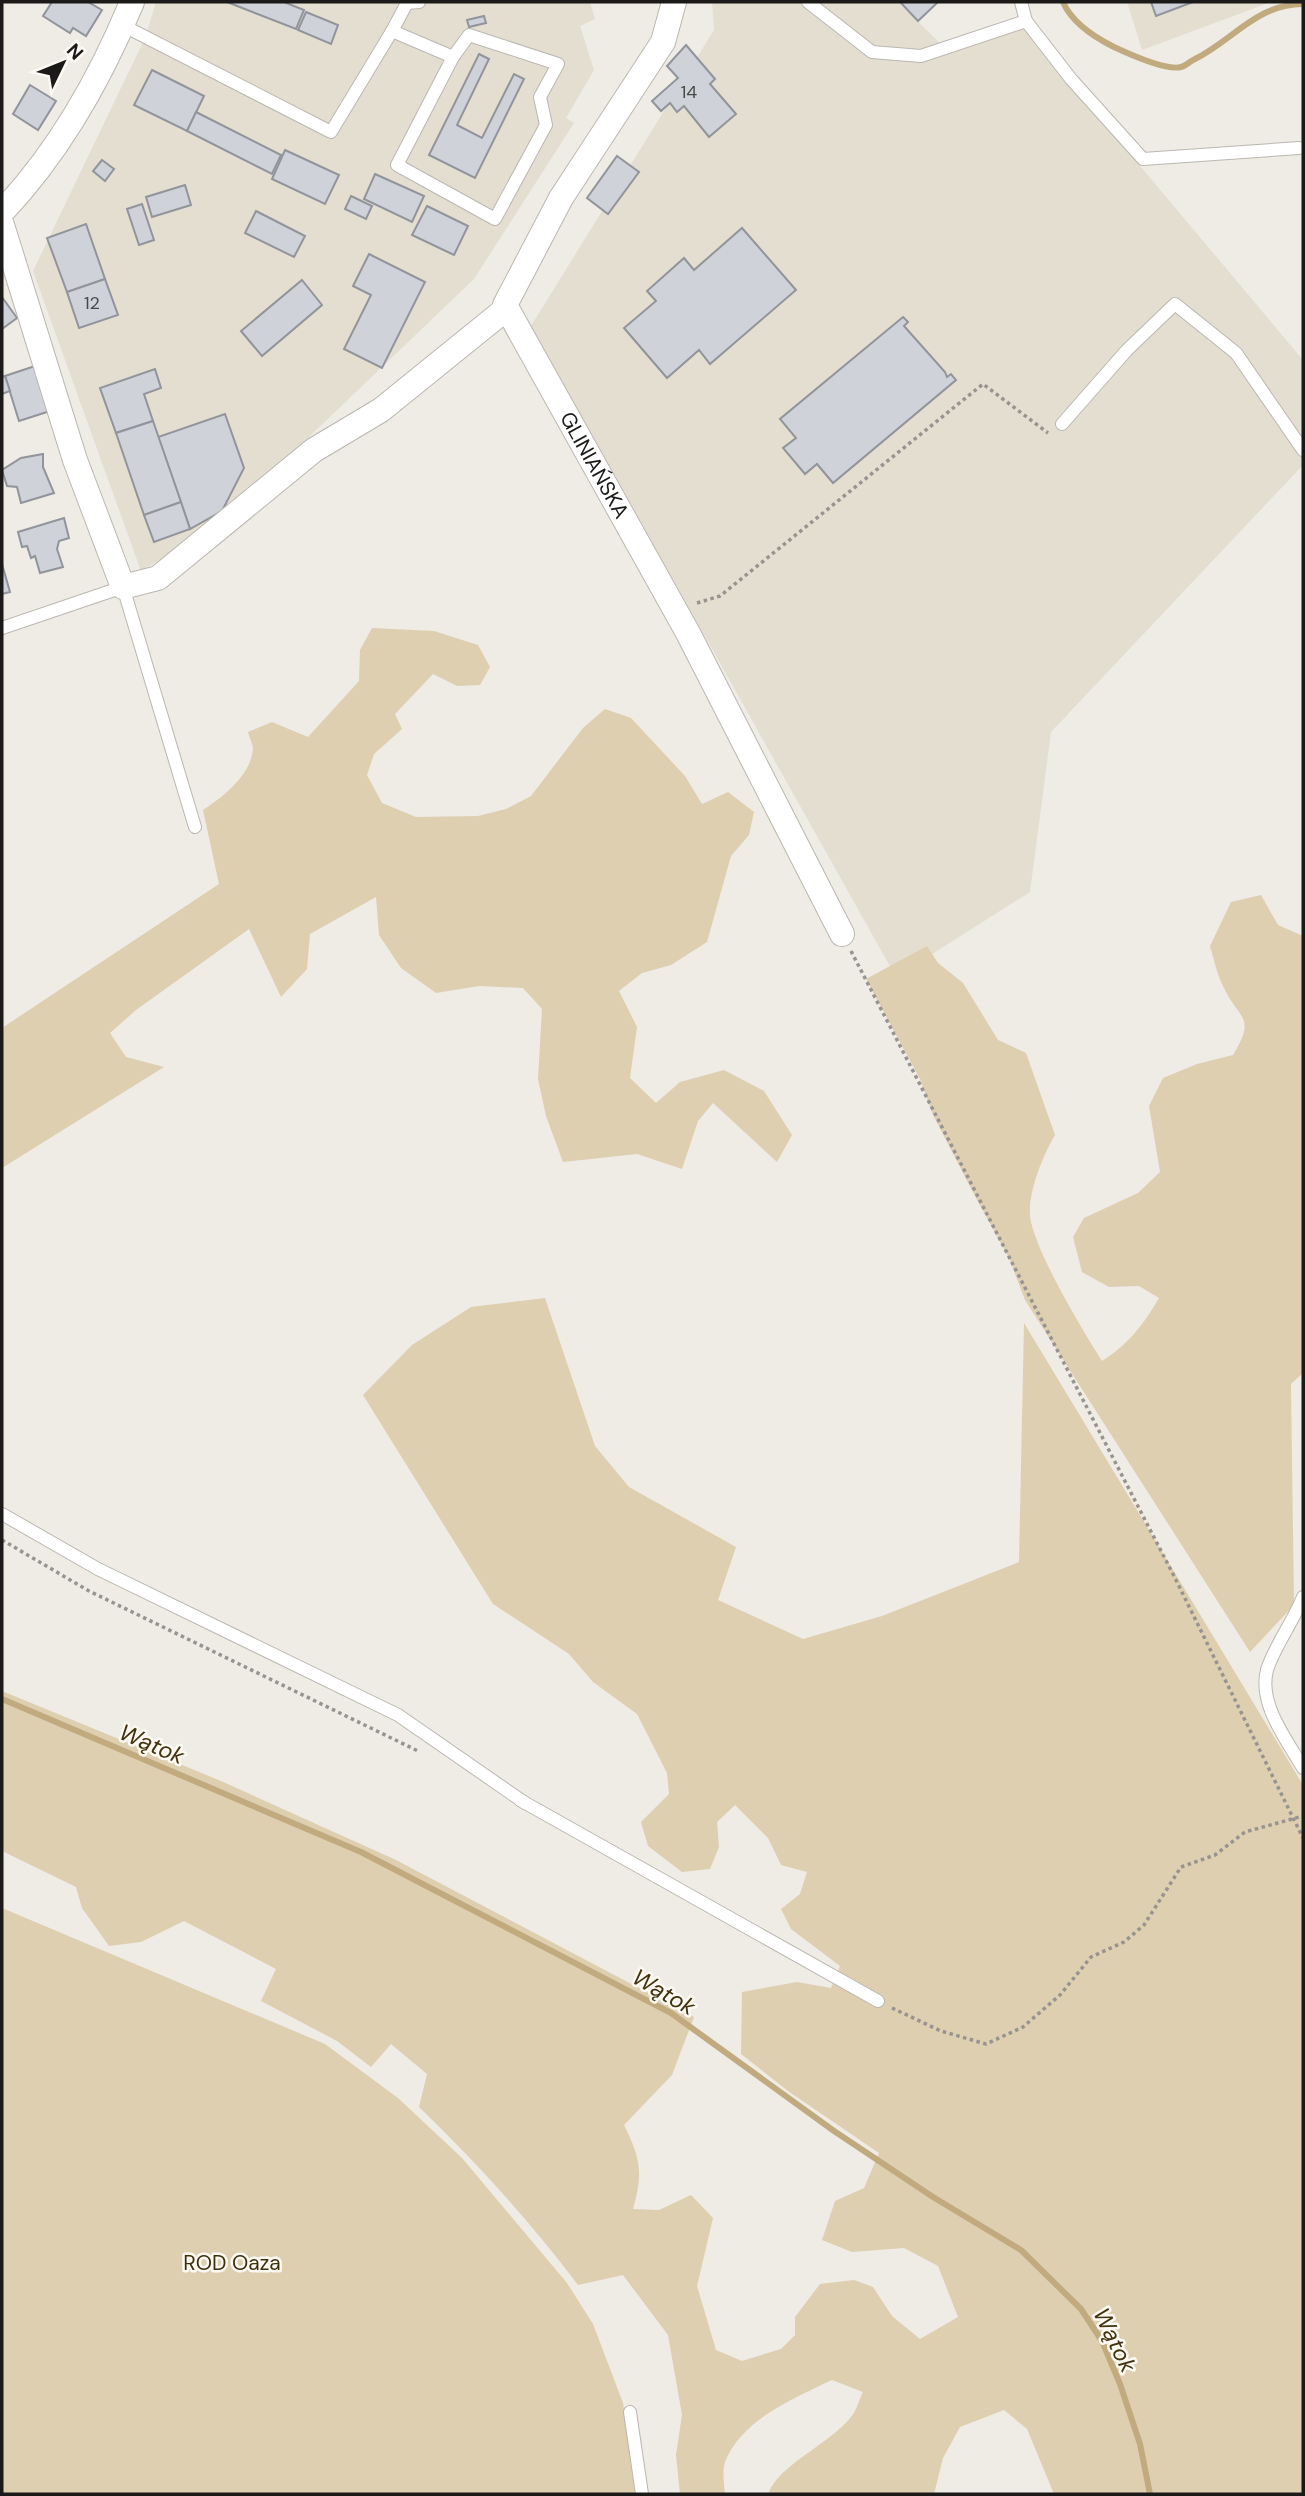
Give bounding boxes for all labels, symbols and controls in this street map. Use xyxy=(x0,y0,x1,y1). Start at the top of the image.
north arrow xyxy=(28,28,98,98)
text: N xyxy=(61,38,89,65)
house number: 14 xyxy=(681,80,697,104)
house number: 12 xyxy=(84,291,100,315)
street label: GLINIAŃSKA xyxy=(553,407,635,524)
water label: Wątok xyxy=(115,1717,190,1771)
water label: Wątok xyxy=(627,1962,701,2022)
park label: ROD Oaza xyxy=(183,2249,281,2277)
water label: Wątok xyxy=(1087,2303,1144,2377)

